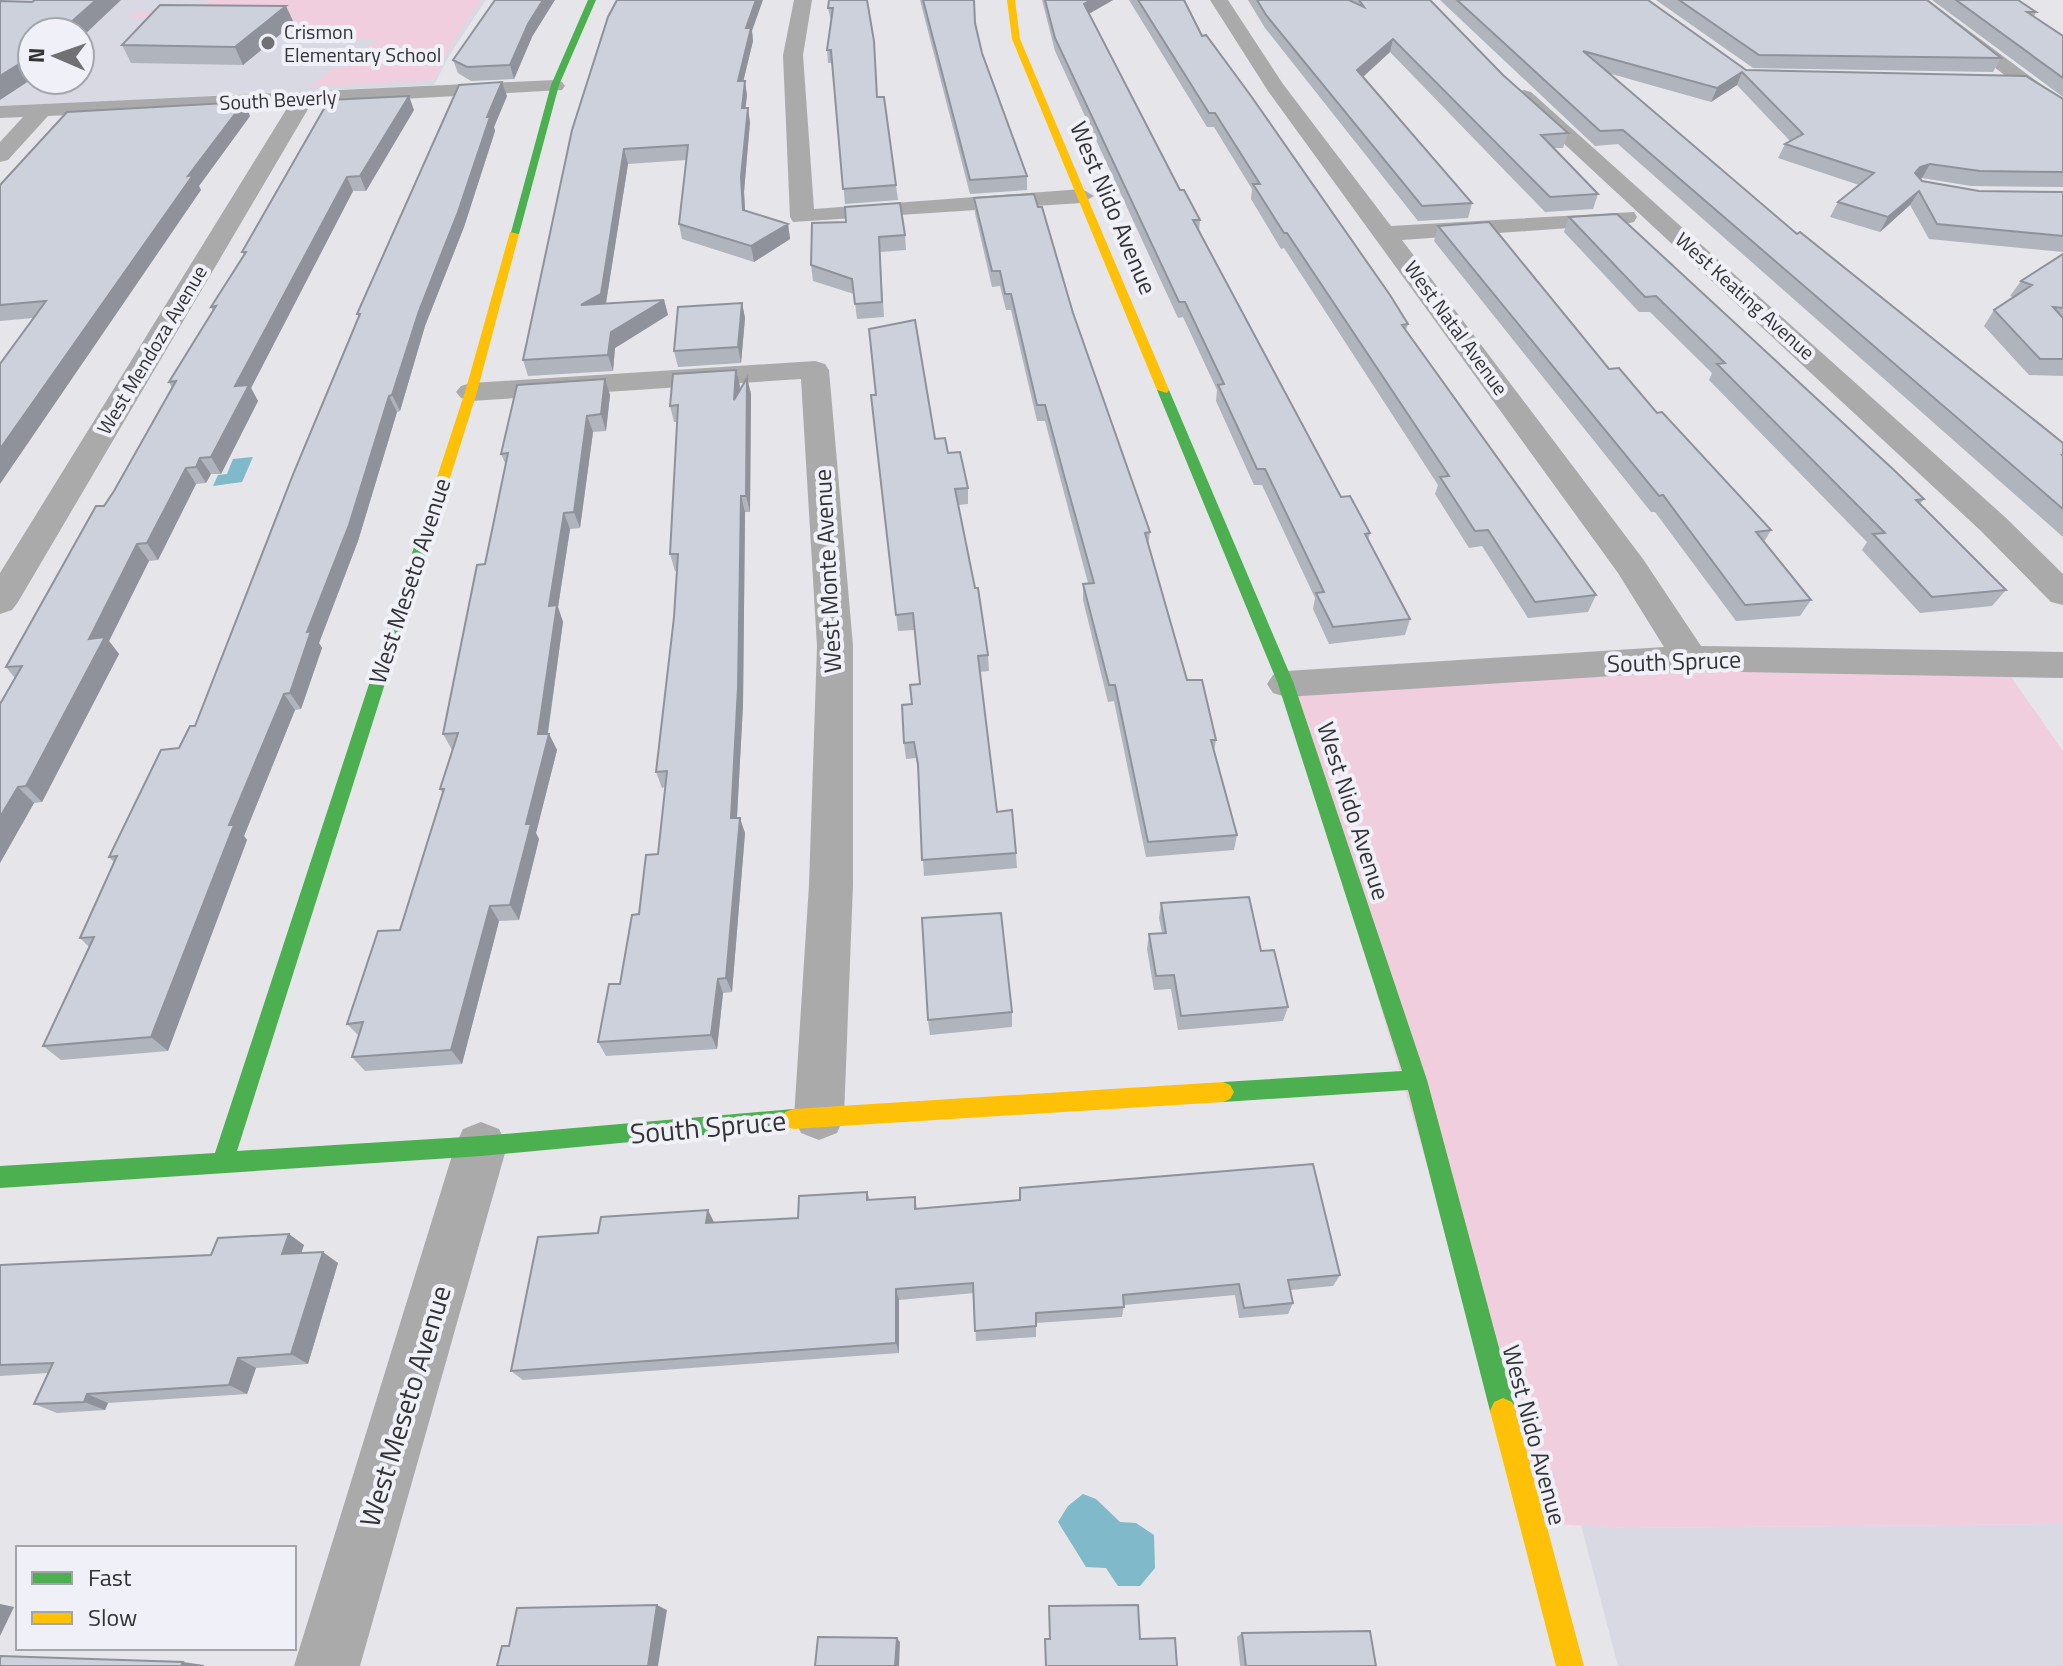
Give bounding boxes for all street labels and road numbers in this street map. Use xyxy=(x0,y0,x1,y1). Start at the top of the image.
street label: South Beverly xyxy=(219,81,338,118)
street label: West Nido Avenue xyxy=(1061,115,1167,300)
street label: West Keating Avenue xyxy=(1669,224,1822,367)
street label: West Natal Avenue xyxy=(1397,254,1516,402)
street label: West Mendoza Avenue xyxy=(89,259,215,440)
street label: West Monte Avenue xyxy=(804,468,850,674)
street label: West Meseto Avenue xyxy=(359,473,459,688)
street label: South Spruce xyxy=(1606,641,1742,681)
street label: West Nido Avenue xyxy=(1308,717,1400,904)
street label: South Spruce xyxy=(628,1098,788,1155)
street label: West Meseto Avenue xyxy=(347,1280,462,1532)
street label: West Nido Avenue xyxy=(1494,1341,1576,1529)

